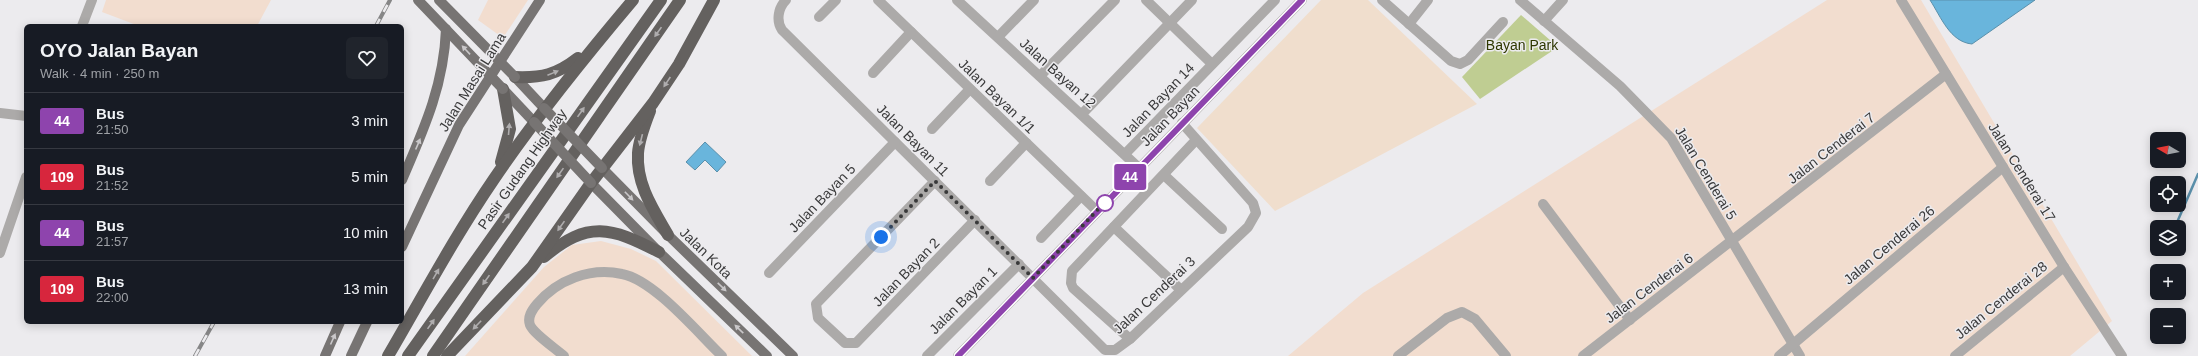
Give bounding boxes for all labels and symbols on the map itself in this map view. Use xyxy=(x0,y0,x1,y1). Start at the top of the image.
one-way arrow xyxy=(654,27,662,37)
street label: Jalan Masai Lama xyxy=(435,29,509,134)
street label: Jalan Bayan 12 xyxy=(1017,35,1099,111)
park label: Bayan Park xyxy=(1486,37,1559,53)
one-way arrow xyxy=(462,46,471,55)
street label: Jalan Bayan 1/1 xyxy=(955,55,1039,137)
street label: Jalan Bayan 14 xyxy=(1118,59,1198,141)
one-way arrow xyxy=(547,70,559,76)
one-way arrow xyxy=(663,77,671,87)
street label: Jalan Bayan xyxy=(1137,82,1203,150)
street label: Jalan Bayan 11 xyxy=(874,101,953,180)
street label: Pasir Gudang Highway xyxy=(474,106,570,232)
one-way arrow xyxy=(577,107,585,118)
street label: Jalan Cenderai 7 xyxy=(1784,109,1878,187)
street label: Jalan Cenderai 17 xyxy=(1985,120,2059,225)
one-way arrow xyxy=(506,123,513,135)
street label: Jalan Cenderai 5 xyxy=(1672,124,1740,223)
north arrow xyxy=(2150,132,2186,168)
one-way arrow xyxy=(638,134,644,146)
one-way arrow xyxy=(415,137,421,149)
street label: Jalan Bayan 5 xyxy=(785,160,859,235)
line badge: 44 xyxy=(1112,164,1148,190)
one-way arrow xyxy=(556,168,564,179)
one-way arrow xyxy=(625,191,634,201)
unlabelled marker xyxy=(1096,194,1114,212)
street label: Jalan Cenderai 26 xyxy=(1840,202,1938,288)
one-way arrow xyxy=(502,213,510,224)
one-way arrow xyxy=(557,221,565,231)
street label: Jalan Kota xyxy=(677,224,736,282)
your location xyxy=(871,227,891,247)
street label: Jalan Bayan 2 xyxy=(869,234,943,309)
street label: Jalan Cenderai 6 xyxy=(1602,250,1696,326)
street label: Jalan Cenderai 3 xyxy=(1110,253,1198,337)
street label: Jalan Cenderai 28 xyxy=(1952,258,2050,342)
street label: Jalan Bayan 1 xyxy=(926,263,1000,337)
one-way arrow xyxy=(432,268,439,280)
one-way arrow xyxy=(482,275,490,286)
one-way arrow xyxy=(717,282,727,292)
one-way arrow xyxy=(427,319,435,330)
one-way arrow xyxy=(472,320,482,330)
one-way arrow xyxy=(734,324,744,334)
one-way arrow xyxy=(329,333,336,345)

